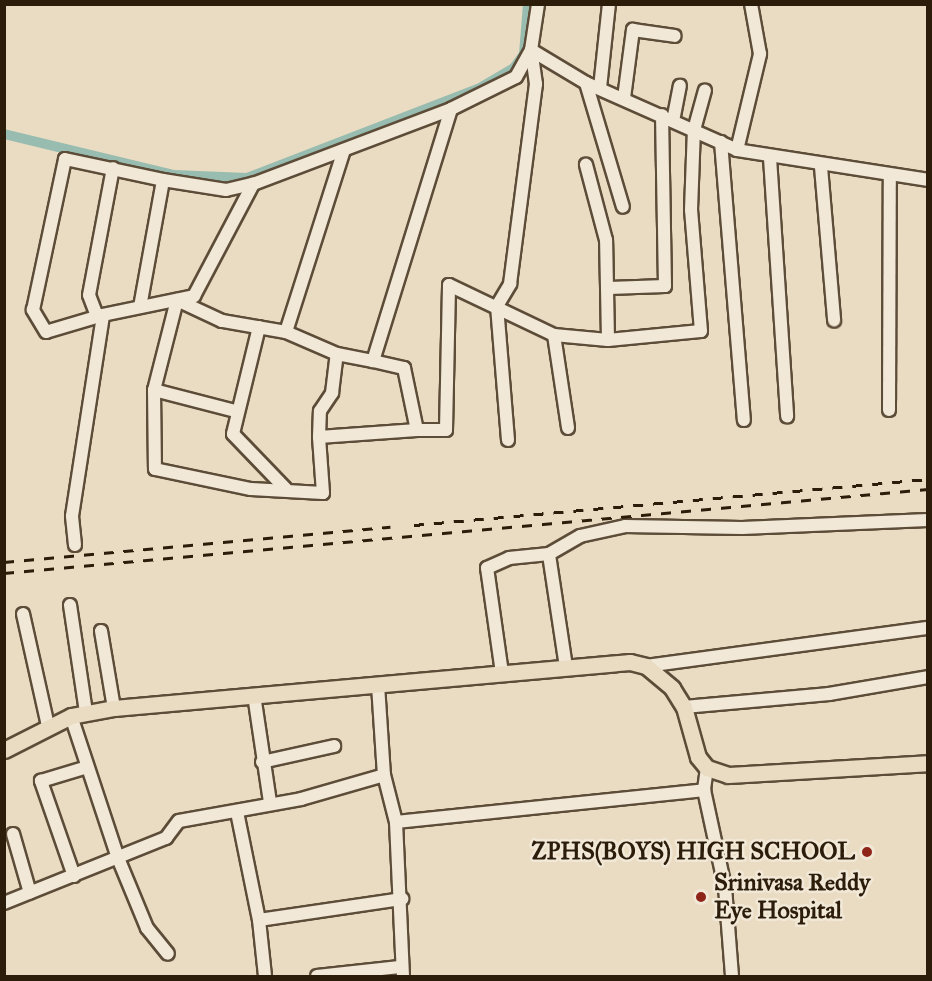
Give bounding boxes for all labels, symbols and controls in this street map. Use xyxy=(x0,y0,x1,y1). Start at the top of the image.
place label: ZPHS(BOYS) HIGH SCHOOL xyxy=(532,838,855,866)
marker: ZPHS(BOYS) HIGH SCHOOL xyxy=(860,845,874,859)
place label: Srinivasa Reddy Eye Hospital xyxy=(714,869,870,925)
marker: Srinivasa Reddy Eye Hospital xyxy=(692,888,710,906)

